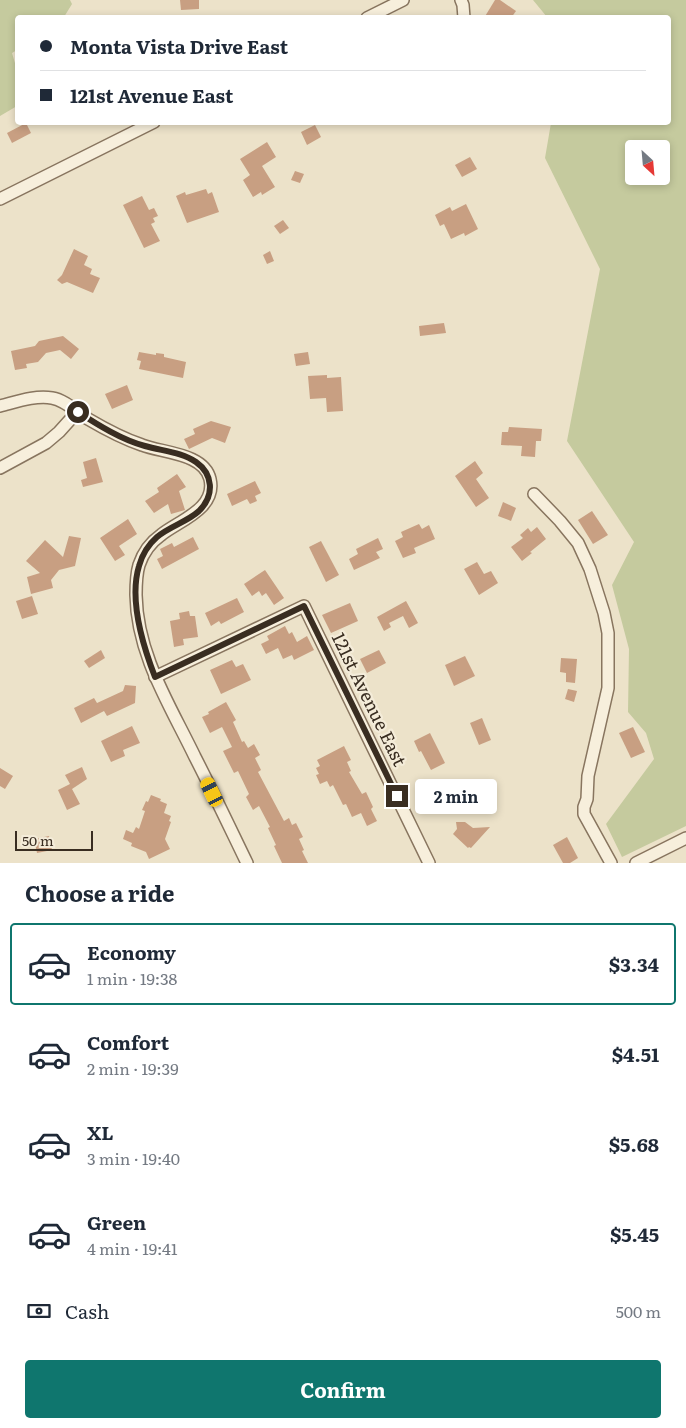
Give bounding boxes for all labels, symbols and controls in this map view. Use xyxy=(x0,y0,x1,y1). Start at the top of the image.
text: Monta Vista Drive East xyxy=(70,32,288,60)
text: 121st Avenue East xyxy=(70,81,233,109)
north arrow xyxy=(625,140,670,185)
map controls xyxy=(625,140,670,185)
route start xyxy=(67,401,89,423)
street label: 121st Avenue East xyxy=(326,628,414,771)
car xyxy=(198,775,225,809)
callout: 2 min xyxy=(414,778,497,814)
text: 2 min xyxy=(434,784,478,808)
route end xyxy=(386,785,408,807)
scale bar xyxy=(15,828,92,851)
text: 50 m xyxy=(22,830,54,850)
text: Choose a ride xyxy=(25,876,174,909)
text: Economy xyxy=(87,938,176,966)
icon: car xyxy=(27,942,72,987)
text: $3.34 xyxy=(609,950,659,978)
text: 1 min · 19:38 xyxy=(87,966,177,990)
text: Comfort xyxy=(87,1028,169,1056)
icon: car xyxy=(27,1032,72,1077)
text: $4.51 xyxy=(612,1040,659,1068)
text: 2 min · 19:39 xyxy=(87,1056,179,1080)
text: XL xyxy=(87,1118,114,1146)
icon: car xyxy=(27,1122,72,1167)
text: $5.68 xyxy=(609,1130,659,1158)
text: 3 min · 19:40 xyxy=(87,1146,180,1170)
text: Green xyxy=(87,1208,146,1236)
icon: car xyxy=(27,1212,72,1257)
text: $5.45 xyxy=(610,1220,659,1248)
text: 4 min · 19:41 xyxy=(87,1236,177,1260)
icon: cash xyxy=(25,1297,53,1325)
text: Cash xyxy=(65,1297,109,1325)
text: 500 m xyxy=(616,1299,661,1323)
button: Confirm xyxy=(25,1360,661,1418)

